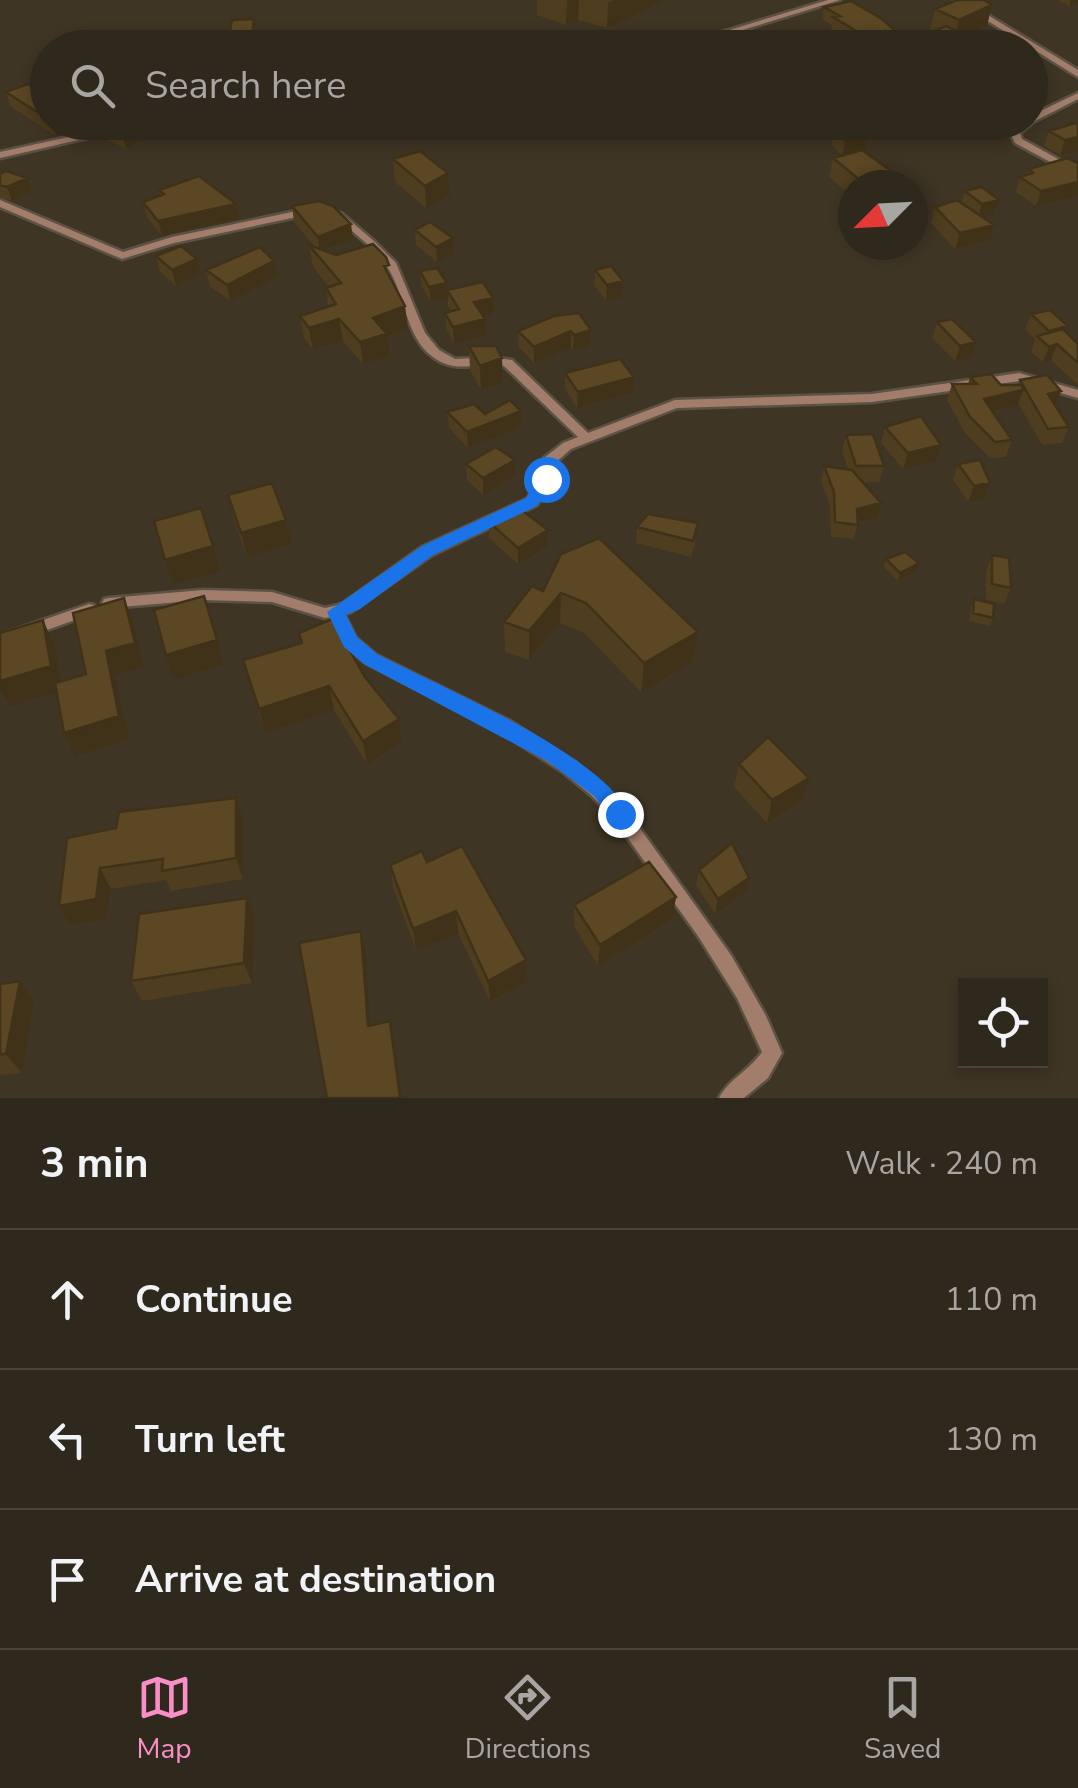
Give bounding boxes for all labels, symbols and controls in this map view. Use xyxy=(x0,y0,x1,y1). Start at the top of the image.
search box xyxy=(30,30,1048,140)
icon: search xyxy=(65,58,120,113)
text: Search here xyxy=(145,60,346,111)
north arrow xyxy=(838,170,928,260)
route start xyxy=(524,457,570,503)
route end xyxy=(598,792,644,838)
map controls xyxy=(958,978,1048,1068)
button: locate xyxy=(958,978,1048,1068)
text: 3 min xyxy=(40,1135,149,1192)
text: Walk · 240 m xyxy=(845,1142,1038,1185)
icon: ahead xyxy=(40,1272,95,1327)
text: Continue xyxy=(135,1274,293,1325)
text: 110 m xyxy=(945,1278,1038,1321)
icon: left xyxy=(40,1412,95,1467)
text: Turn left xyxy=(135,1414,285,1465)
text: 130 m xyxy=(945,1418,1038,1461)
icon: arrive xyxy=(40,1552,95,1607)
text: Arrive at destination xyxy=(135,1554,496,1605)
tab: Map xyxy=(137,1670,192,1768)
tab: Directions xyxy=(465,1670,591,1768)
tab: Saved xyxy=(864,1670,941,1768)

